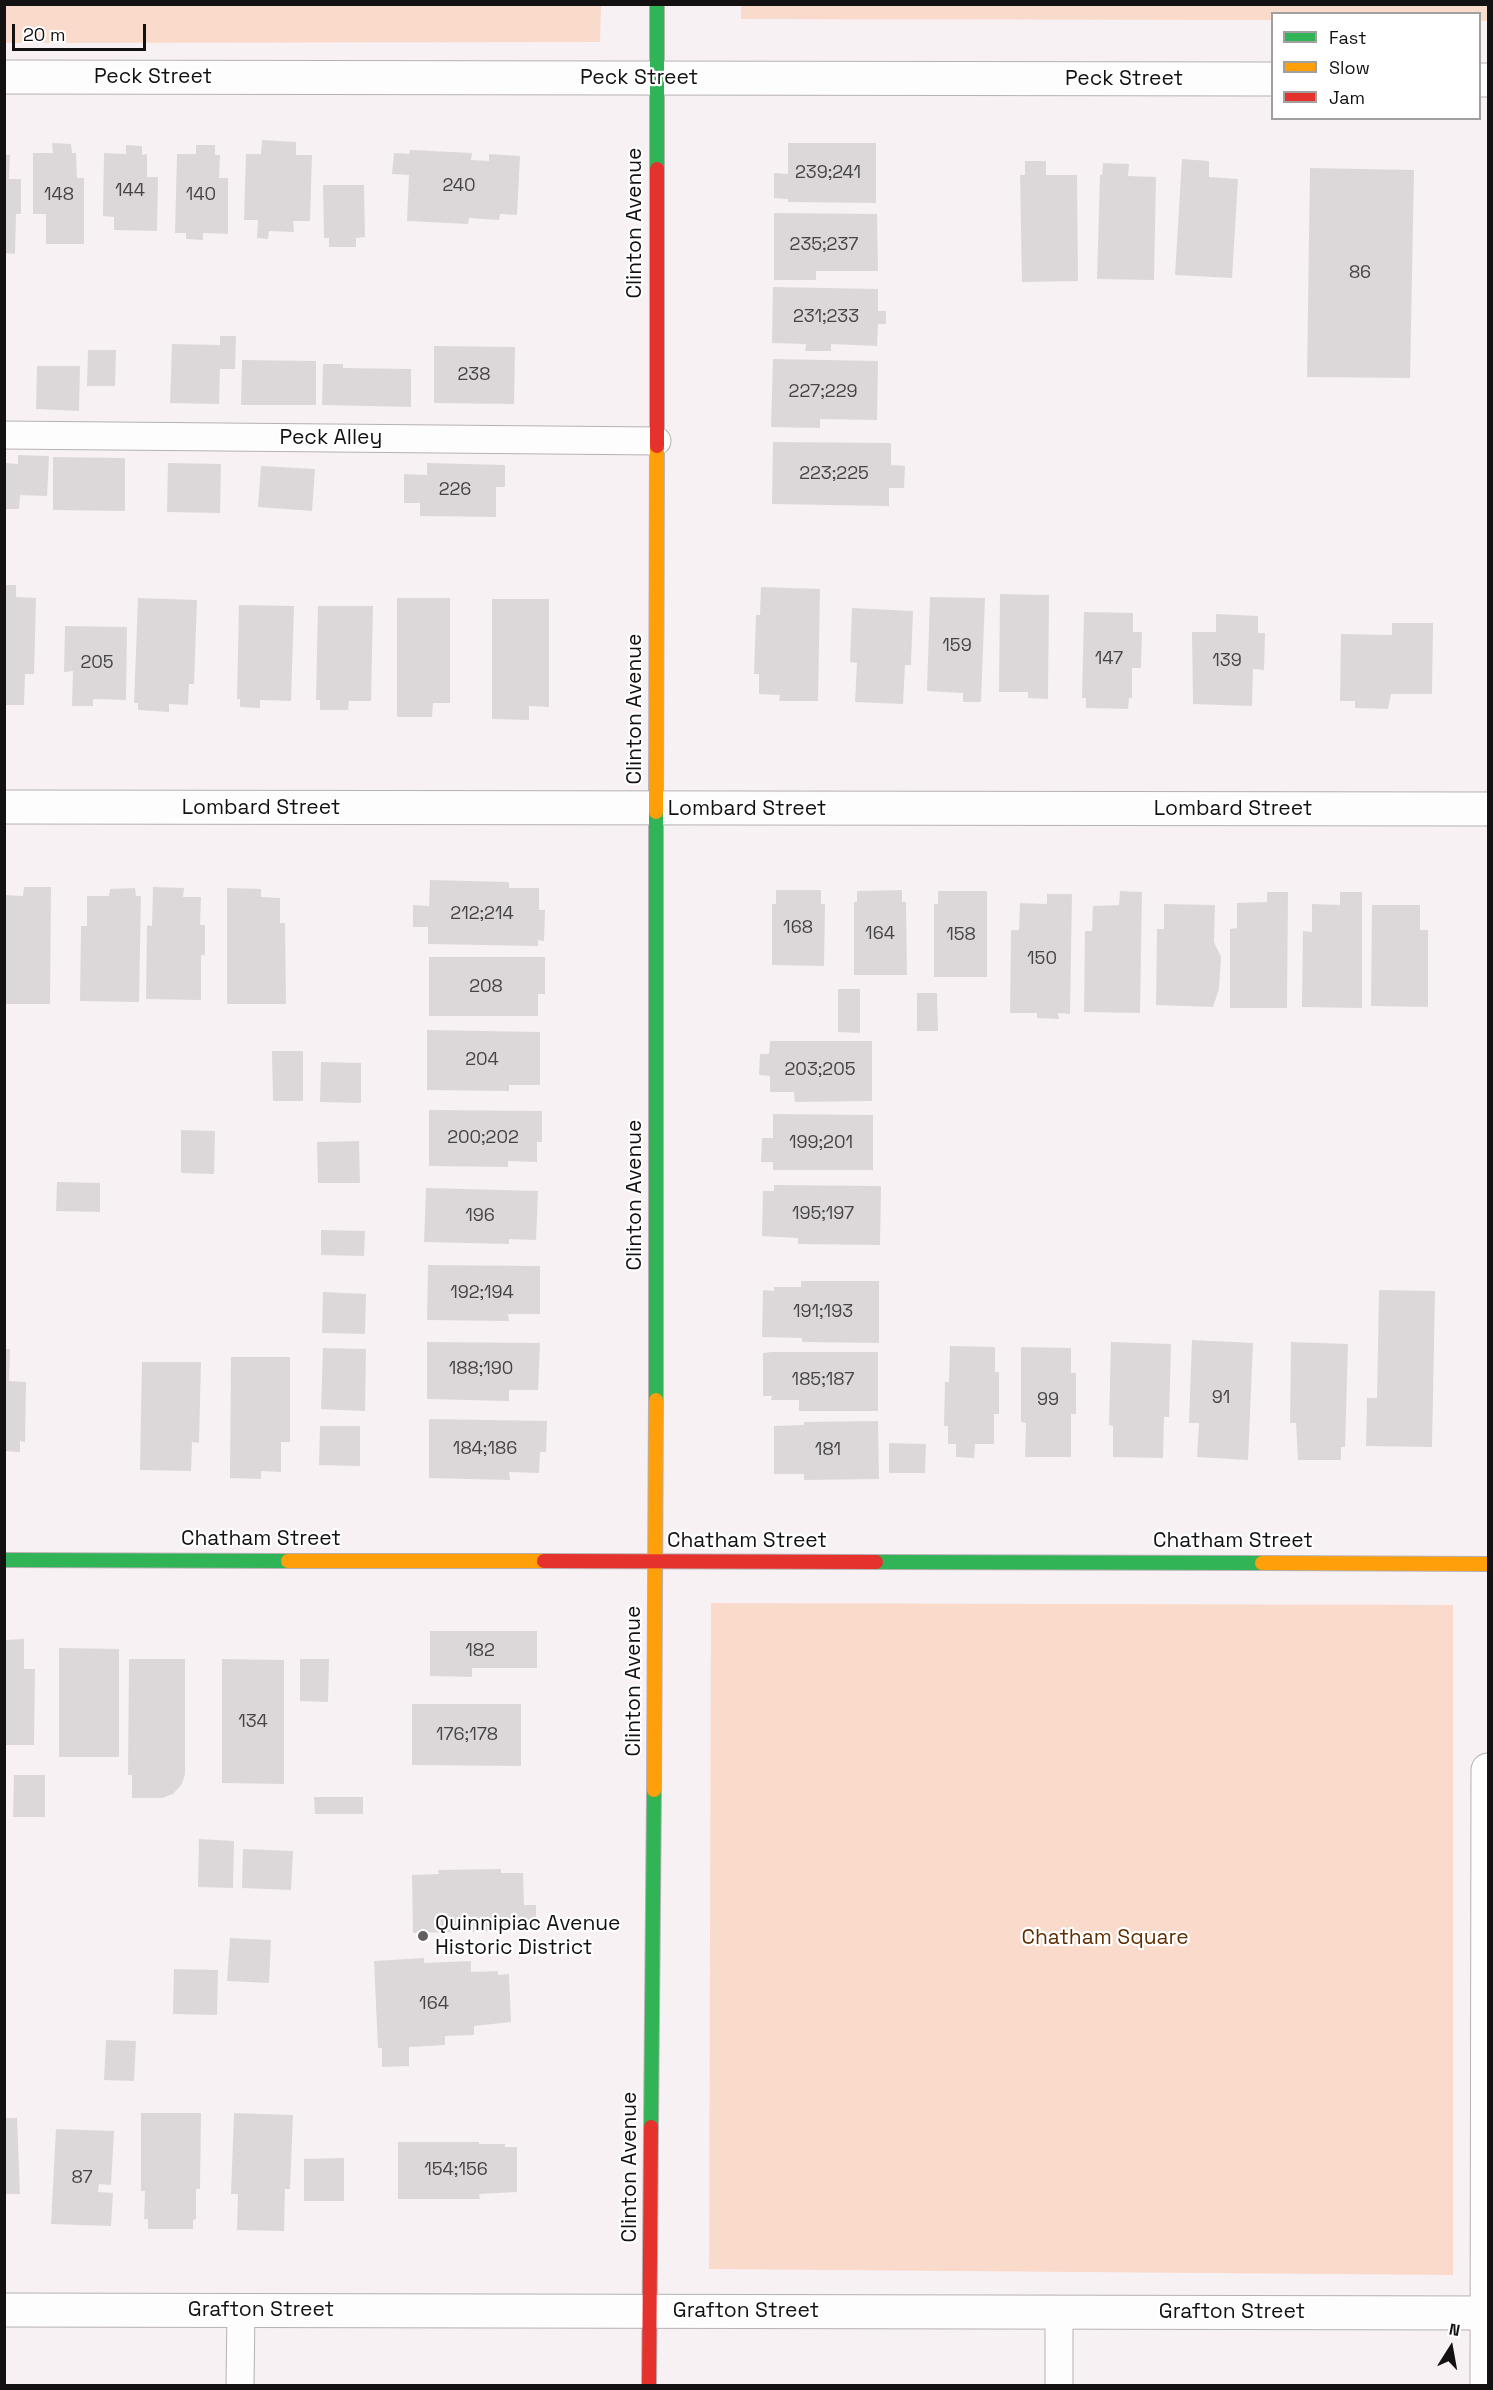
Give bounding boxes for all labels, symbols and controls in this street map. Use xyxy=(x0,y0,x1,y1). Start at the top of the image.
scale bar xyxy=(15,12,148,50)
legend xyxy=(1271,12,1481,120)
text: 20 m xyxy=(23,23,66,46)
text: Fast xyxy=(1329,26,1366,49)
text: Slow xyxy=(1329,56,1370,79)
street label: Peck Street xyxy=(94,64,212,90)
street label: Peck Street xyxy=(580,65,698,91)
street label: Peck Street xyxy=(1065,66,1183,92)
text: Jam xyxy=(1329,86,1365,109)
street label: Clinton Avenue xyxy=(622,147,648,299)
house number: 239;241 xyxy=(795,162,861,184)
house number: 240 xyxy=(442,175,476,197)
house number: 144 xyxy=(115,180,145,202)
house number: 148 xyxy=(44,184,74,206)
house number: 140 xyxy=(186,184,216,206)
house number: 235;237 xyxy=(790,234,858,256)
house number: 86 xyxy=(1349,262,1371,284)
house number: 231;233 xyxy=(793,306,859,328)
house number: 238 xyxy=(458,364,490,386)
house number: 227;229 xyxy=(789,381,857,403)
street label: Peck Alley xyxy=(280,425,382,451)
house number: 223;225 xyxy=(799,463,869,485)
house number: 226 xyxy=(439,479,471,501)
street label: Clinton Avenue xyxy=(622,633,648,785)
house number: 159 xyxy=(942,635,972,657)
house number: 147 xyxy=(1095,648,1123,670)
house number: 139 xyxy=(1212,650,1242,672)
house number: 205 xyxy=(80,652,114,674)
street label: Lombard Street xyxy=(182,795,340,821)
street label: Lombard Street xyxy=(668,796,826,822)
street label: Lombard Street xyxy=(1154,796,1312,822)
house number: 212;214 xyxy=(450,903,514,925)
house number: 168 xyxy=(783,917,813,939)
house number: 164 xyxy=(865,923,895,945)
house number: 158 xyxy=(946,924,976,946)
house number: 150 xyxy=(1027,948,1057,970)
house number: 208 xyxy=(469,976,503,998)
house number: 204 xyxy=(465,1049,499,1071)
house number: 203;205 xyxy=(785,1059,855,1081)
street label: Clinton Avenue xyxy=(622,1119,648,1271)
house number: 200;202 xyxy=(447,1127,519,1149)
house number: 199;201 xyxy=(789,1132,853,1154)
house number: 195;197 xyxy=(792,1203,854,1225)
house number: 196 xyxy=(465,1205,495,1227)
house number: 192;194 xyxy=(450,1282,514,1304)
house number: 191;193 xyxy=(793,1301,853,1323)
house number: 188;190 xyxy=(449,1358,513,1380)
house number: 185;187 xyxy=(792,1369,854,1391)
house number: 91 xyxy=(1212,1387,1230,1409)
house number: 99 xyxy=(1037,1389,1059,1411)
house number: 184;186 xyxy=(453,1438,517,1460)
house number: 181 xyxy=(815,1439,841,1461)
street label: Chatham Street xyxy=(181,1526,341,1552)
street label: Chatham Street xyxy=(667,1528,827,1554)
street label: Chatham Street xyxy=(1153,1528,1313,1554)
street label: Clinton Avenue xyxy=(621,1605,647,1757)
house number: 182 xyxy=(465,1640,495,1662)
house number: 134 xyxy=(238,1711,268,1733)
house number: 176;178 xyxy=(436,1724,498,1746)
place label: Quinnipiac Avenue Historic District xyxy=(435,1911,621,1961)
park label: Chatham Square xyxy=(1021,1925,1189,1951)
marker: Quinnipiac Avenue Historic District xyxy=(416,1929,430,1943)
house number: 164 xyxy=(419,1993,449,2015)
street label: Clinton Avenue xyxy=(617,2091,643,2243)
house number: 154;156 xyxy=(424,2159,488,2181)
house number: 87 xyxy=(71,2167,93,2189)
street label: Grafton Street xyxy=(188,2297,334,2323)
street label: Grafton Street xyxy=(673,2298,819,2324)
street label: Grafton Street xyxy=(1159,2299,1305,2325)
north arrow xyxy=(1421,2318,1481,2378)
text: N xyxy=(1447,2319,1462,2341)

